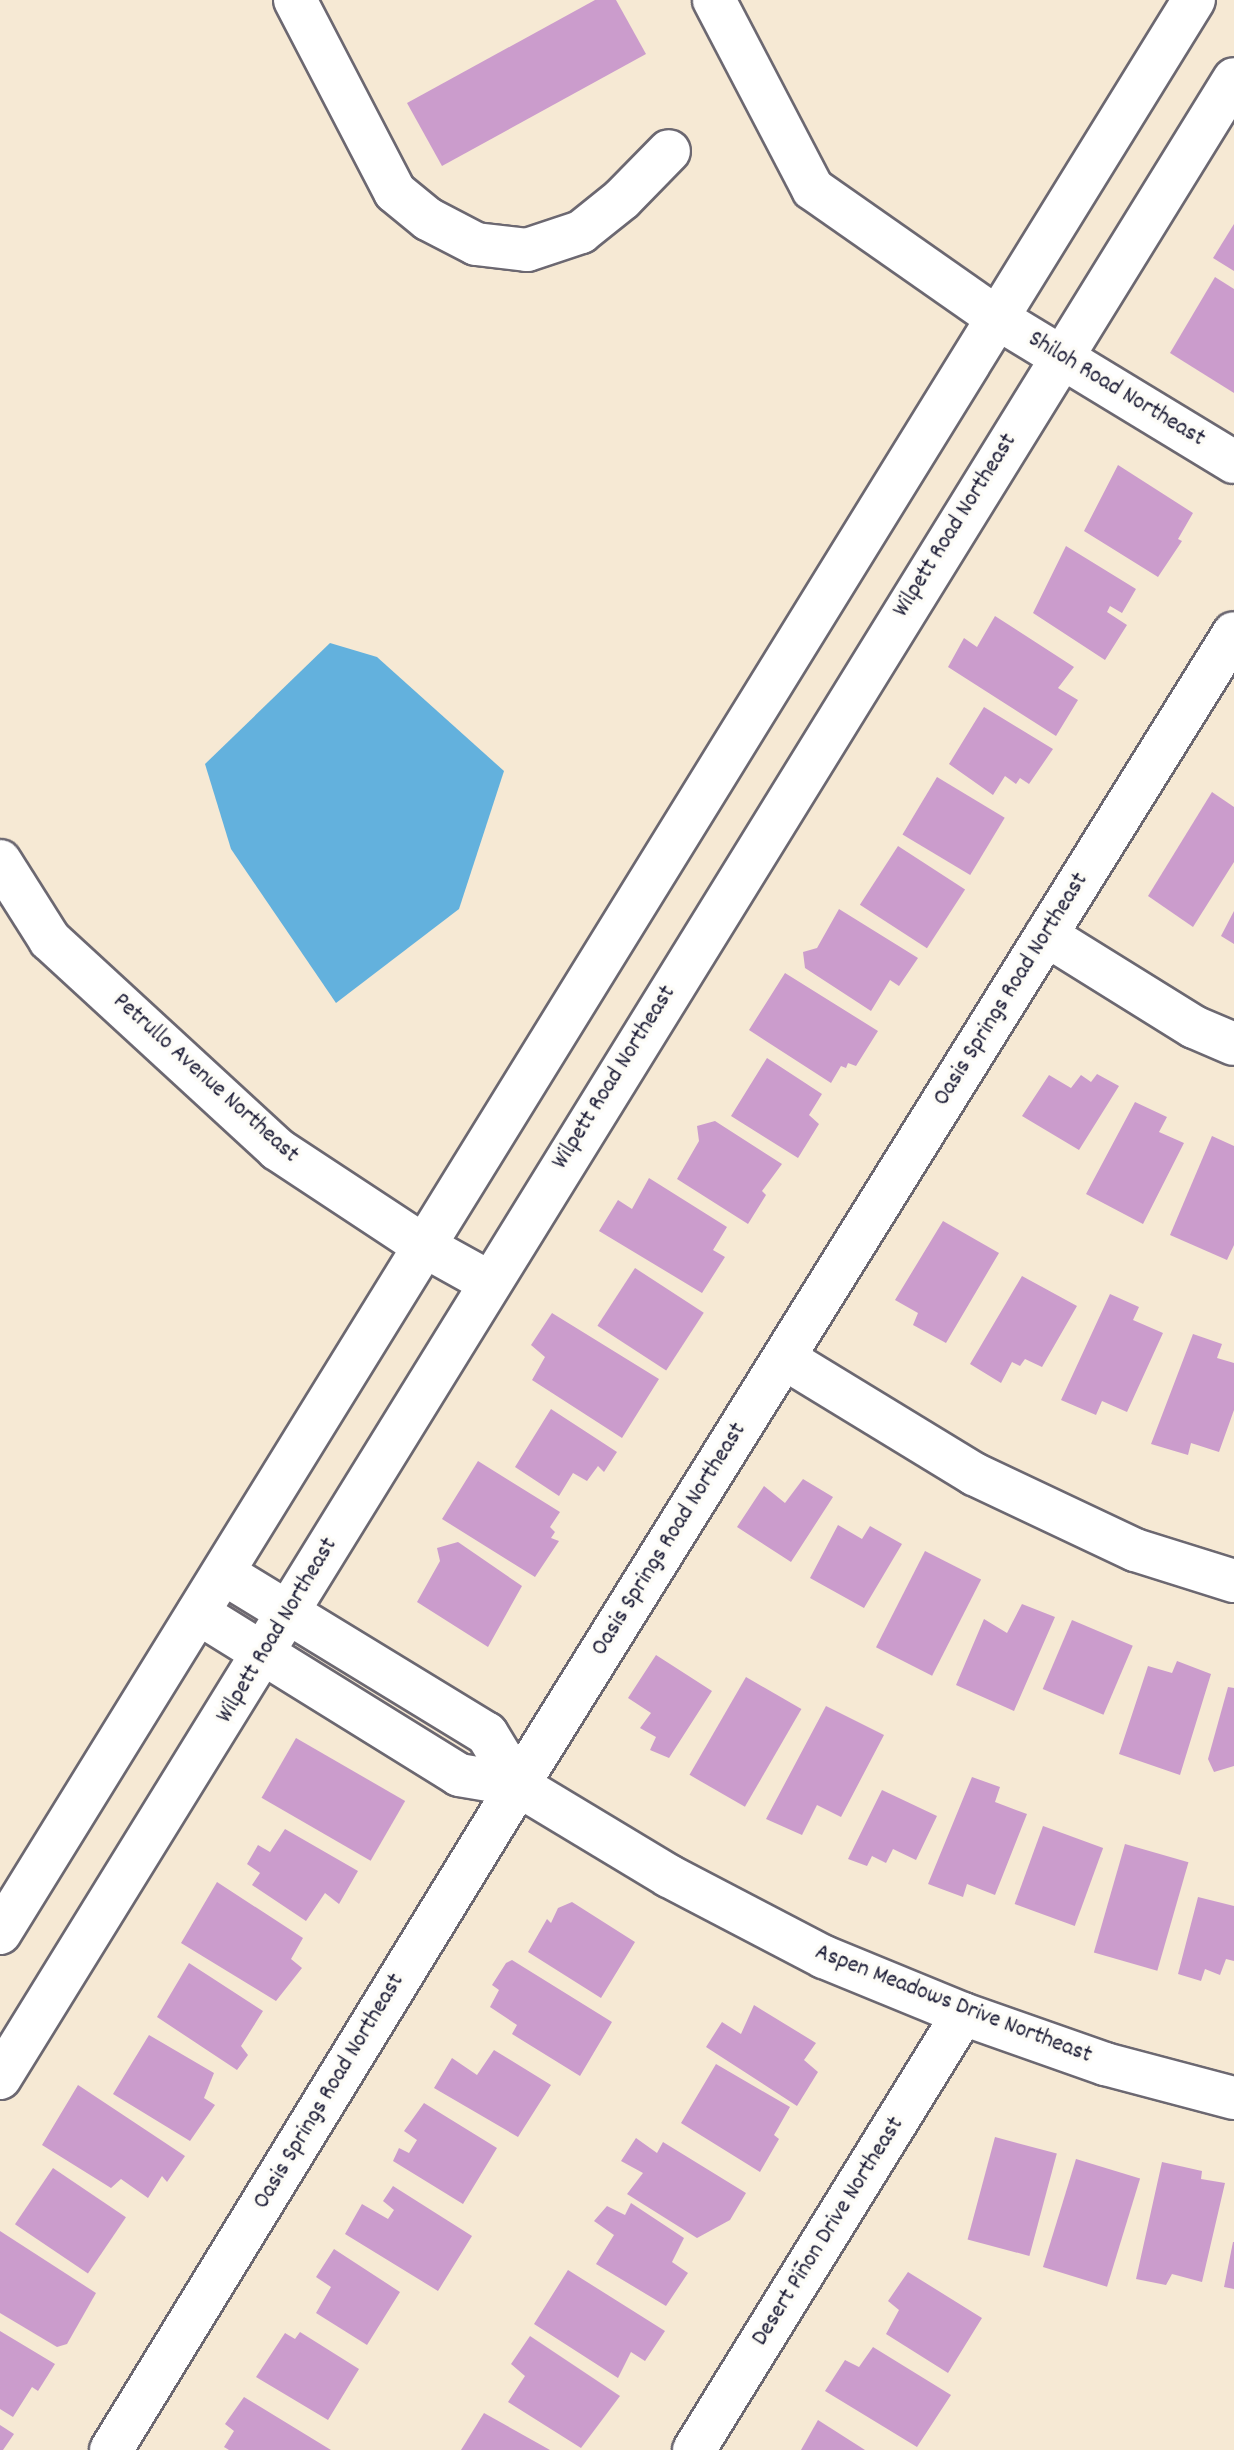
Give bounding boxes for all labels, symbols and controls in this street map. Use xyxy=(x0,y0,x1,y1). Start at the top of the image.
street label: Shiloh Road Northeast xyxy=(1022,326,1210,454)
street label: Wilpett Road Northeast xyxy=(888,429,1024,623)
street label: Oasis Springs Road Northeast xyxy=(928,868,1096,1112)
street label: Wilpett Road Northeast xyxy=(547,981,683,1175)
street label: Petrullo Avenue Northeast xyxy=(106,988,304,1170)
street label: Oasis Springs Road Northeast xyxy=(586,1418,754,1662)
street label: Wilpett Road Northeast xyxy=(211,1533,345,1729)
street label: Aspen Meadows Drive Northeast xyxy=(811,1939,1095,2071)
street label: Oasis Springs Road Northeast xyxy=(248,1969,412,2215)
street label: Desert Piñon Drive Northeast xyxy=(747,2112,911,2352)

